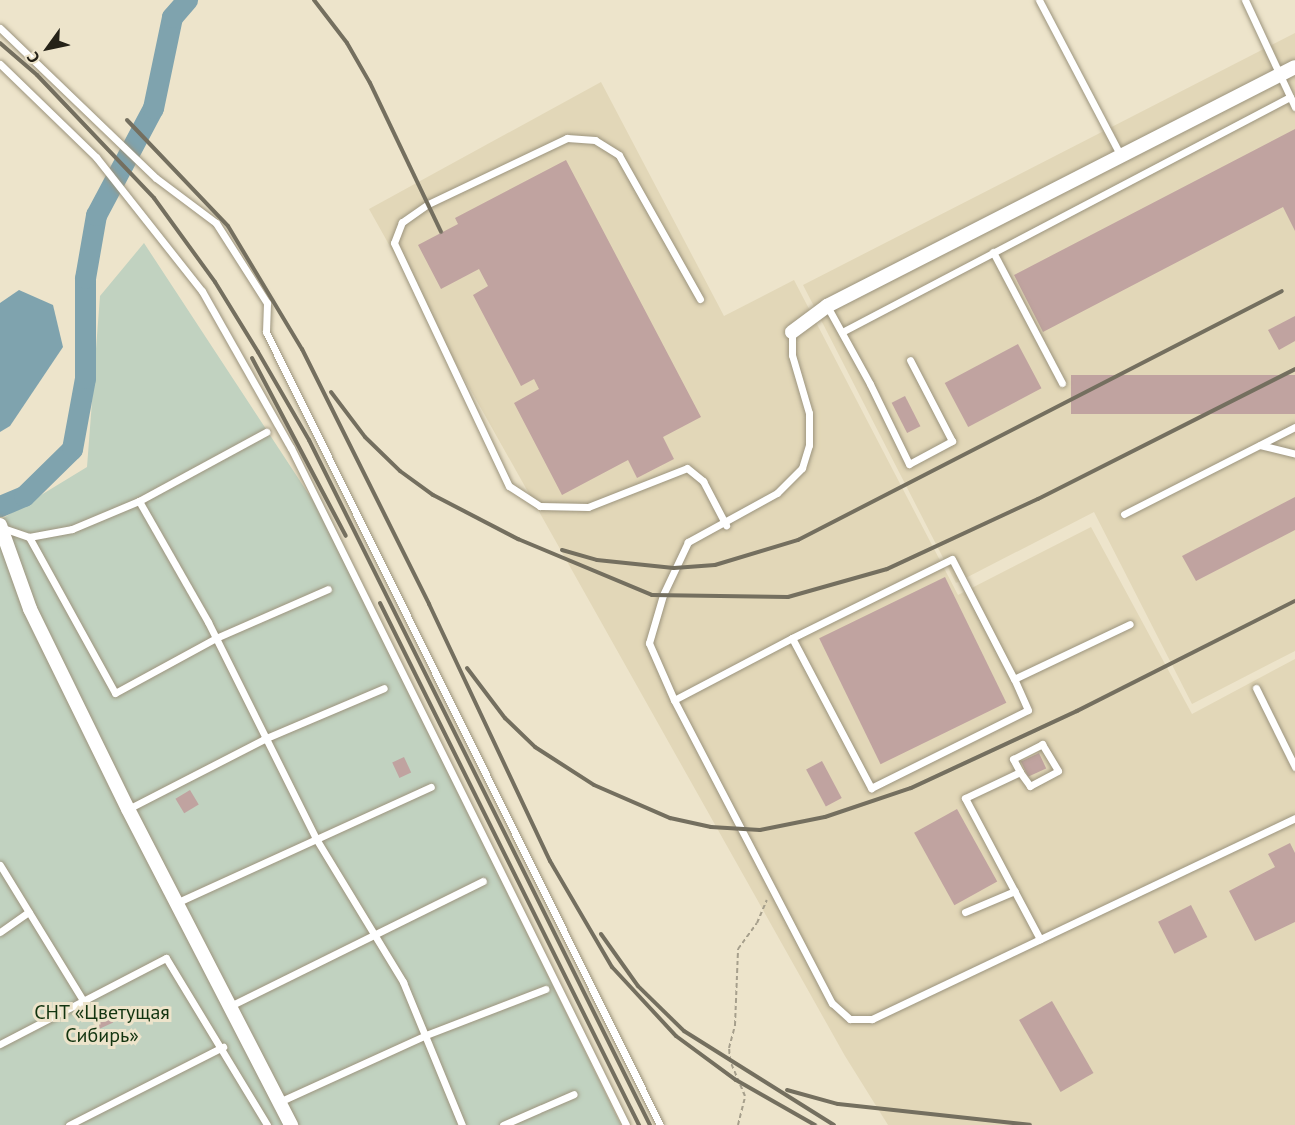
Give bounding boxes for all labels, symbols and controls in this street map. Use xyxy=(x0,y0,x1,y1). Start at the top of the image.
north arrow xyxy=(18,18,78,78)
text: С xyxy=(22,49,44,67)
park label: СНТ «Цветущая Сибирь» xyxy=(34,1000,170,1047)

